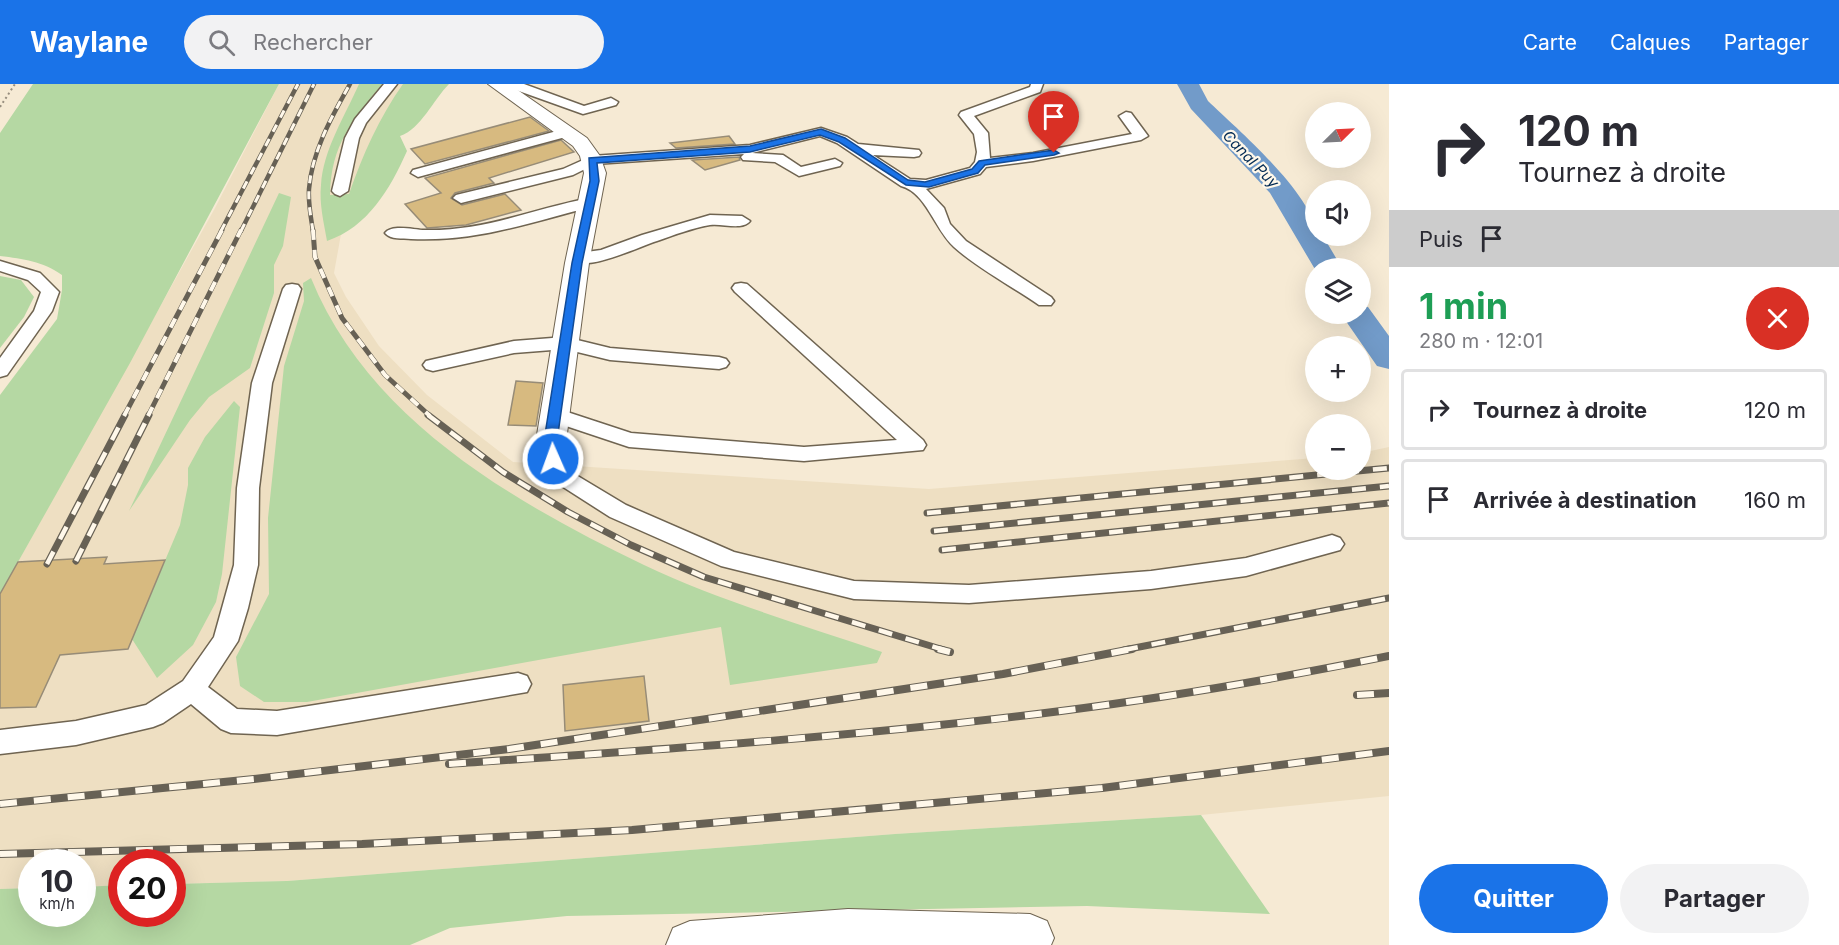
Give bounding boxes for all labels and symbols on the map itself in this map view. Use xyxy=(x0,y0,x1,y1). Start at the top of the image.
pin xyxy=(1028,91,1079,153)
north arrow xyxy=(1305,102,1371,168)
water label: Canal Puy xyxy=(1219,126,1284,192)
position arrow xyxy=(521,427,585,491)
speed limit sign: 20 xyxy=(108,849,186,927)

